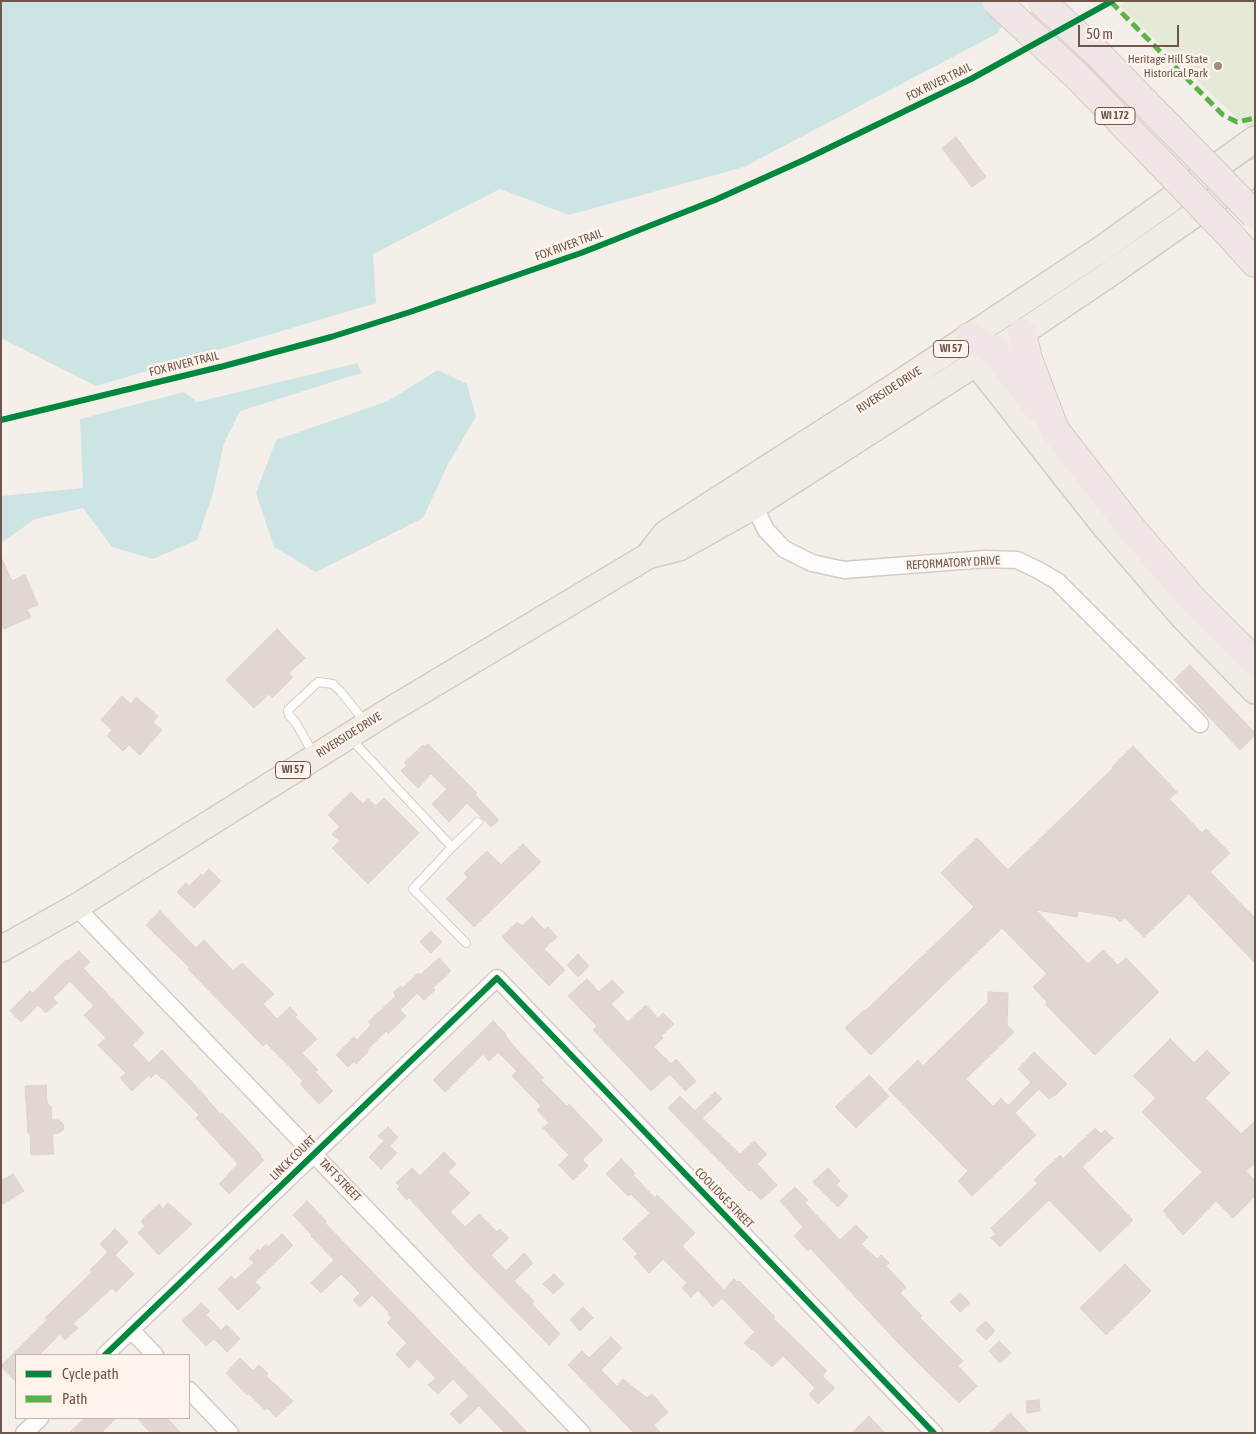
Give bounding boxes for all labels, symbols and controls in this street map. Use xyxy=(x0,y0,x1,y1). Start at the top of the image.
scale bar xyxy=(1081,15,1182,47)
text: 50 m xyxy=(1086,25,1113,42)
place label: Heritage Hill State Historical Park xyxy=(1128,52,1208,80)
street label: FOX RIVER TRAIL xyxy=(904,60,974,104)
marker: Heritage Hill State Historical Park xyxy=(1212,60,1224,72)
road number: WI 172 xyxy=(1095,108,1135,124)
street label: FOX RIVER TRAIL xyxy=(533,226,605,264)
road number: WI 57 xyxy=(934,340,968,358)
street label: FOX RIVER TRAIL xyxy=(148,348,220,380)
street label: RIVERSIDE DRIVE xyxy=(854,364,924,416)
street label: REFORMATORY DRIVE xyxy=(906,553,1000,573)
street label: RIVERSIDE DRIVE xyxy=(314,709,384,761)
road number: WI 57 xyxy=(276,762,310,778)
street label: LINCK COURT xyxy=(267,1133,319,1183)
street label: TAFT STREET xyxy=(316,1155,364,1205)
street label: COOLIDGE STREET xyxy=(692,1165,756,1231)
legend xyxy=(15,1354,190,1419)
text: Cycle path xyxy=(62,1365,119,1382)
text: Path xyxy=(62,1390,88,1407)

